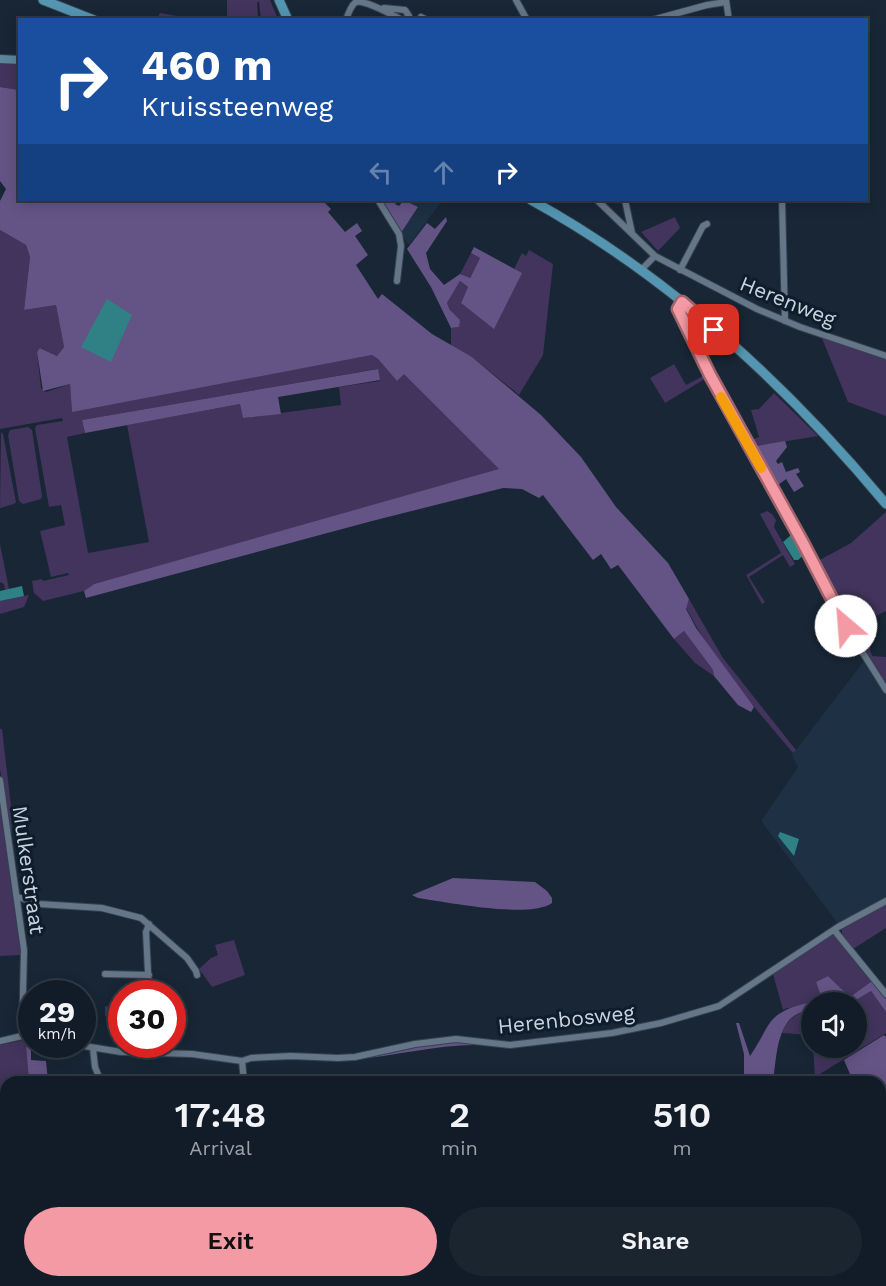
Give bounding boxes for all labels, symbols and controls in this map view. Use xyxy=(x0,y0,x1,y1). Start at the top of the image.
text: 460 m xyxy=(141,41,273,90)
icon: right xyxy=(42,42,120,120)
text: Kruissteenweg xyxy=(141,91,333,123)
icon: left xyxy=(364,156,397,189)
icon: ahead xyxy=(427,156,460,189)
icon: right xyxy=(490,156,523,189)
street label: Herenweg xyxy=(736,270,840,332)
pin xyxy=(688,304,739,355)
icon: arrive xyxy=(697,313,730,346)
position arrow xyxy=(814,594,878,658)
street label: Mulkerstraat xyxy=(8,804,50,936)
speed limit sign: 30 xyxy=(108,980,186,1058)
map controls xyxy=(801,992,867,1058)
button: sound xyxy=(801,992,867,1058)
text: 29 xyxy=(39,994,75,1029)
street label: Herenbosweg xyxy=(496,999,636,1039)
text: km/h xyxy=(38,1025,76,1043)
text: 17:48 xyxy=(175,1094,266,1136)
text: 2 xyxy=(449,1094,470,1136)
text: 510 xyxy=(653,1094,711,1136)
text: Arrival xyxy=(189,1136,252,1160)
text: min xyxy=(441,1136,478,1160)
text: m xyxy=(672,1136,691,1160)
button: Exit xyxy=(24,1207,437,1276)
button: Share xyxy=(449,1207,862,1276)

